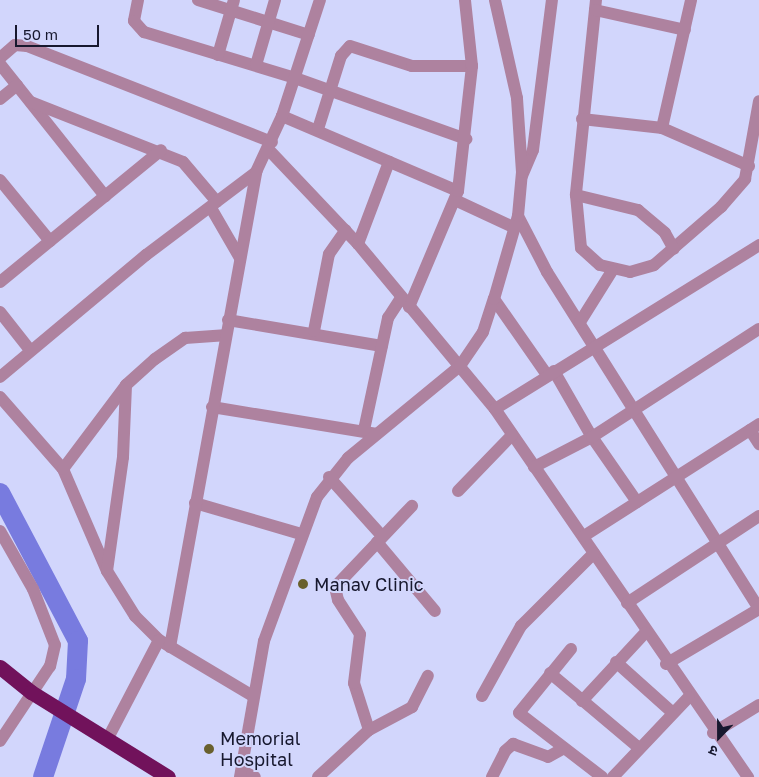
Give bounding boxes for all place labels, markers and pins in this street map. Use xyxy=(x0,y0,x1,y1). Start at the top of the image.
place label: Manav Clinic xyxy=(314,573,424,595)
marker: Manav Clinic xyxy=(296,577,310,591)
place label: Memorial Hospital xyxy=(220,728,300,771)
marker: Memorial Hospital xyxy=(202,742,216,756)

